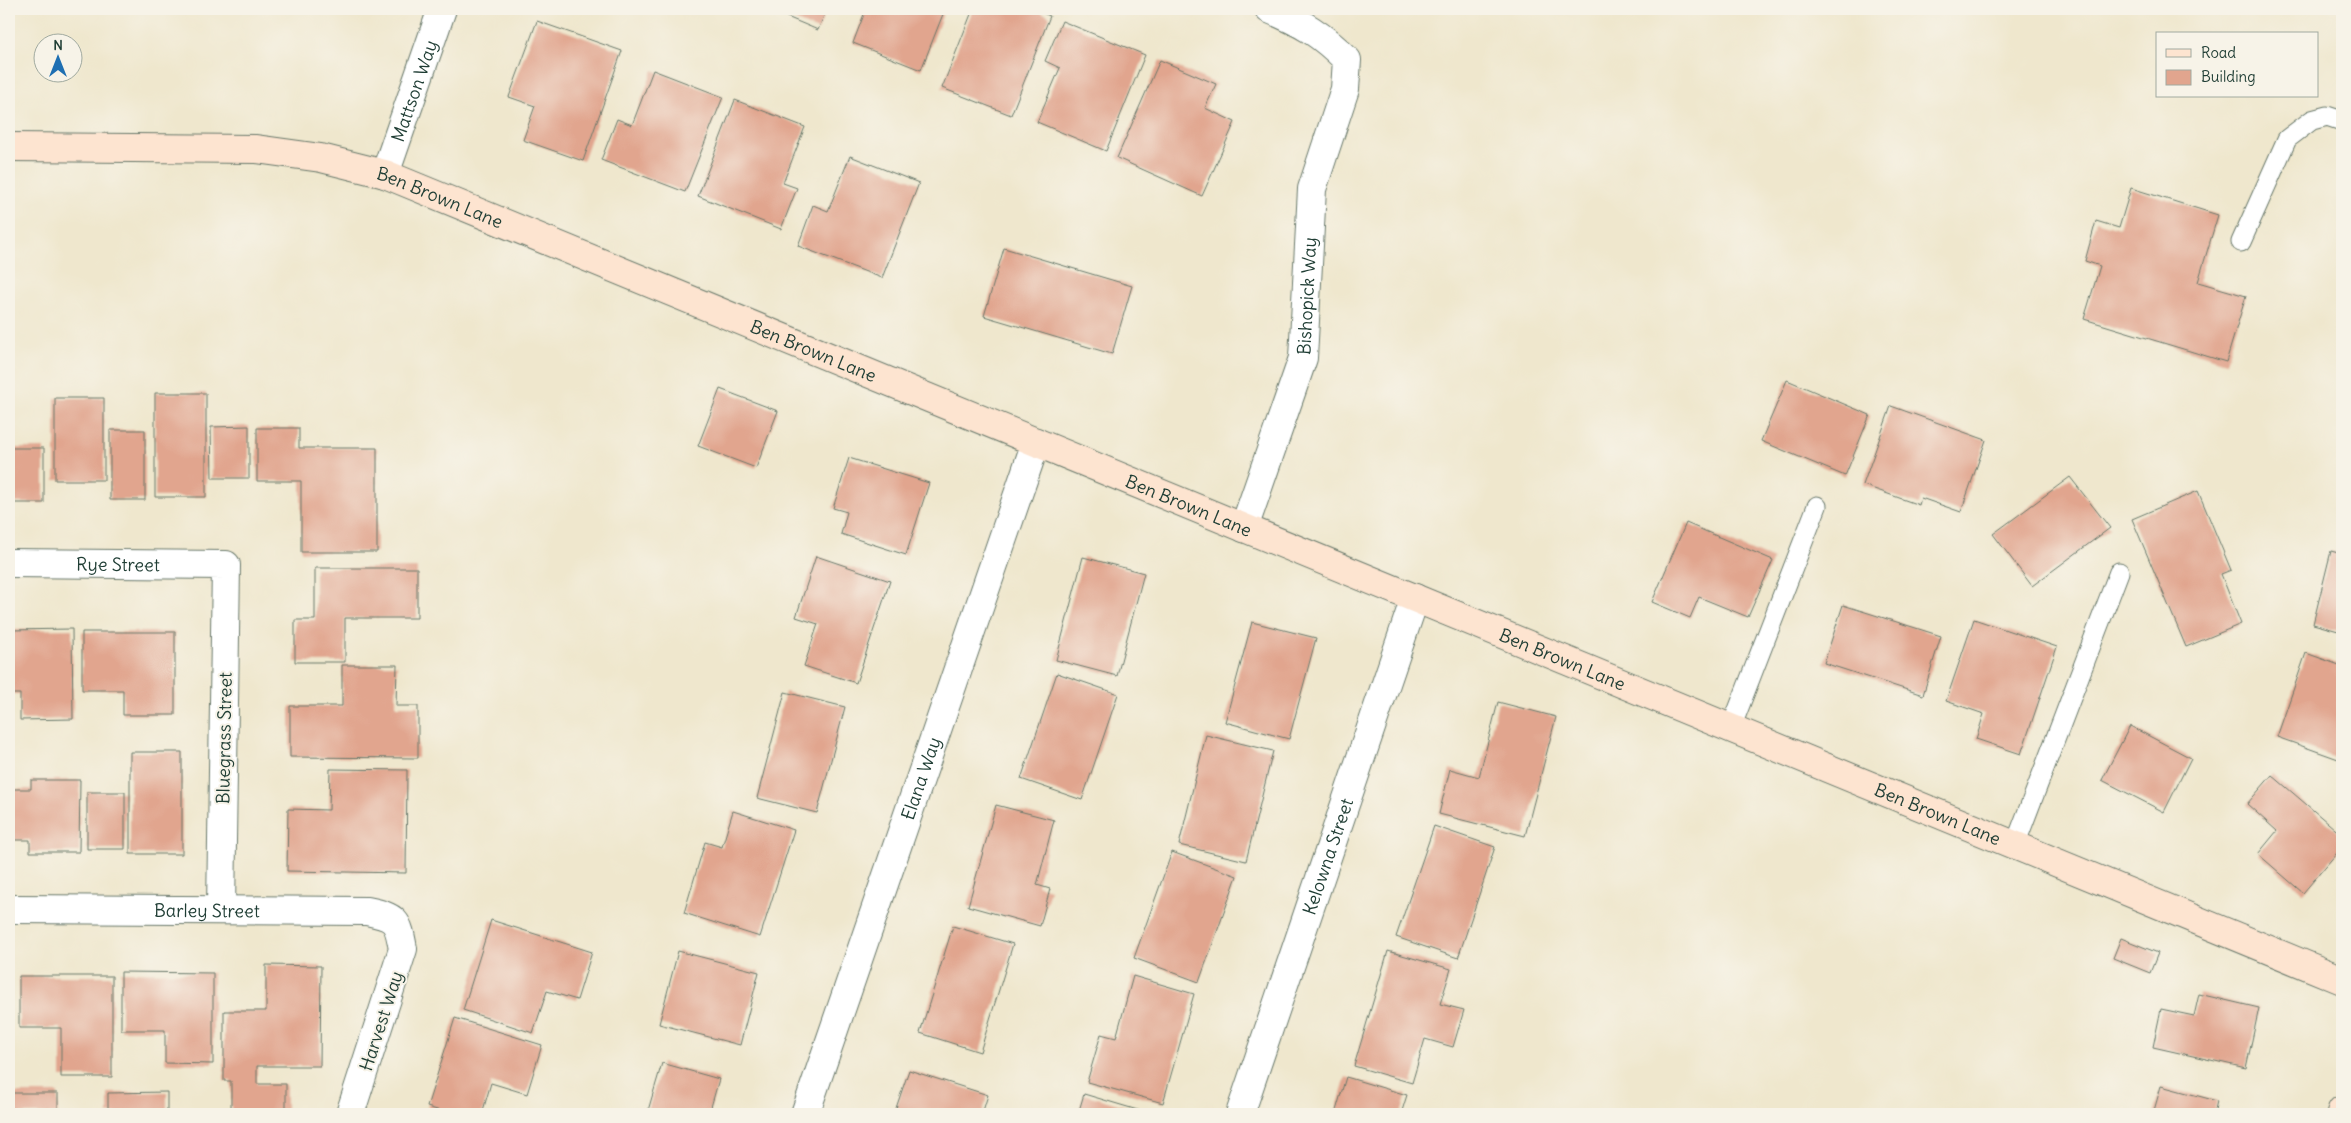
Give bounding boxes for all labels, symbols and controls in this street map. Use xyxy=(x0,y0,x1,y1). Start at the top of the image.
north arrow xyxy=(32,32,82,82)
legend xyxy=(2156,32,2318,98)
text: N xyxy=(53,36,63,54)
street label: Mattson Way xyxy=(386,37,442,145)
text: Road xyxy=(2201,43,2236,62)
text: Building xyxy=(2201,67,2256,86)
street label: Ben Brown Lane xyxy=(375,161,506,233)
street label: Bishopick Way xyxy=(1292,237,1321,355)
street label: Ben Brown Lane xyxy=(747,314,880,387)
street label: Ben Brown Lane xyxy=(1122,469,1255,541)
street label: Rye Street xyxy=(76,552,160,576)
street label: Ben Brown Lane xyxy=(1496,623,1629,695)
street label: Bluegrass Street xyxy=(211,672,237,804)
street label: Elana Way xyxy=(896,734,945,823)
street label: Ben Brown Lane xyxy=(1871,777,2004,850)
street label: Kelowna Street xyxy=(1297,795,1358,918)
street label: Barley Street xyxy=(154,898,260,922)
street label: Harvest Way xyxy=(354,968,408,1074)

